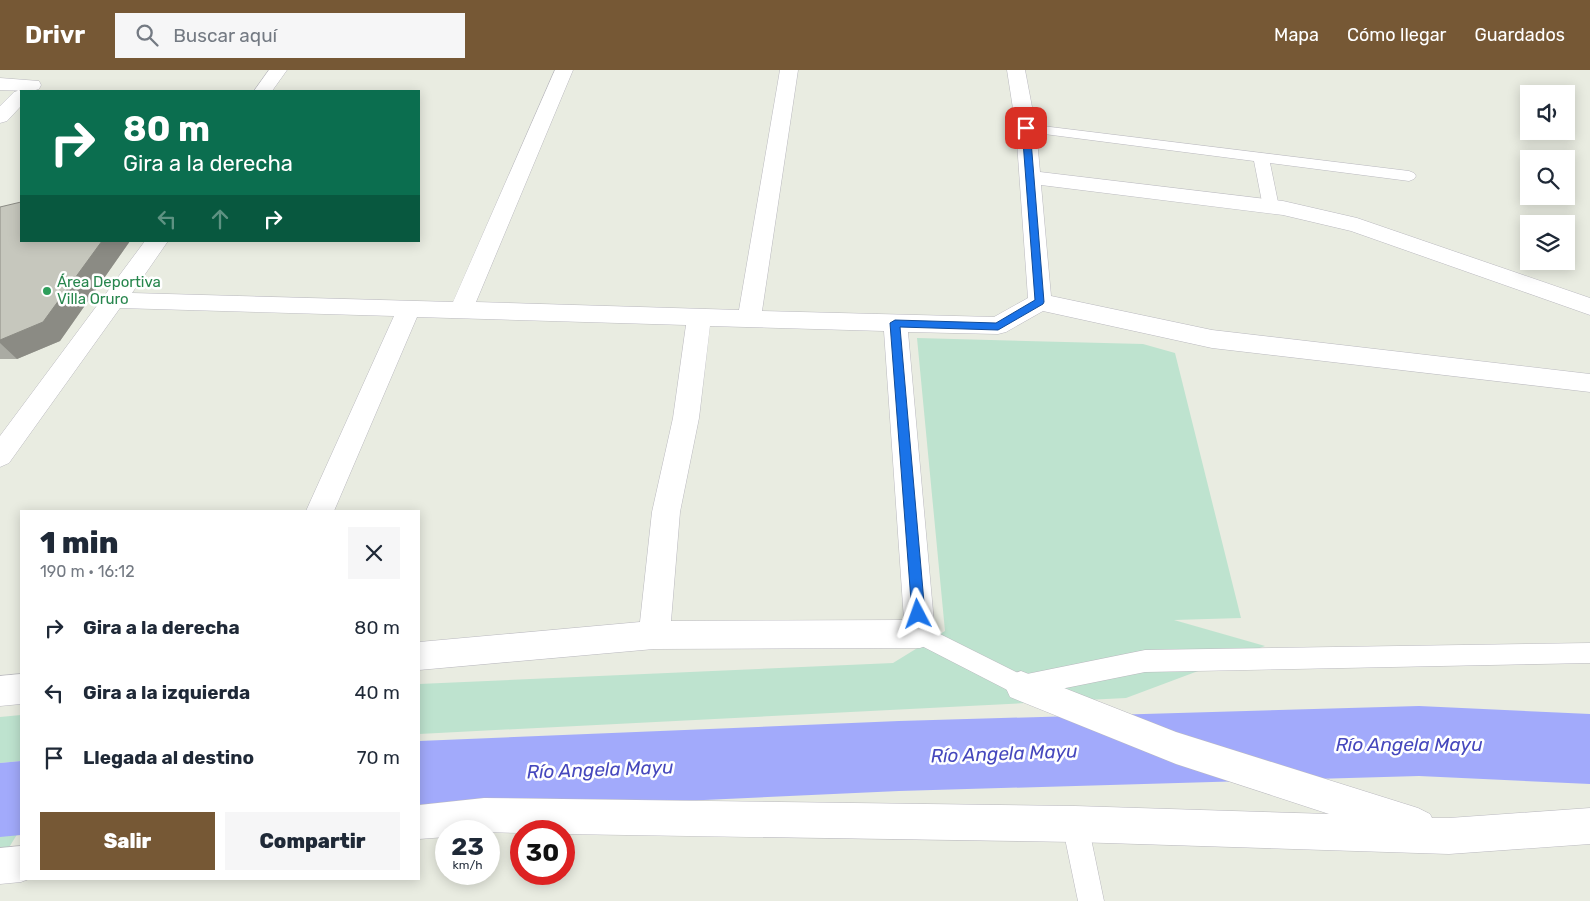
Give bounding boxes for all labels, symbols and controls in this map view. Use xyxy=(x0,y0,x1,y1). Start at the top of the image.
search box xyxy=(115,13,465,58)
text: Drivr xyxy=(25,21,85,49)
icon: search xyxy=(133,21,161,49)
text: Buscar aquí xyxy=(173,24,277,47)
text: Mapa xyxy=(1274,24,1319,46)
text: Cómo llegar xyxy=(1347,24,1446,46)
text: Guardados xyxy=(1474,24,1565,46)
map controls xyxy=(1520,85,1575,270)
button: sound xyxy=(1520,85,1575,140)
pin xyxy=(1005,107,1047,149)
text: 80 m xyxy=(123,108,210,150)
icon: right xyxy=(40,110,105,175)
icon: arrive xyxy=(1012,114,1040,142)
text: Gira a la derecha xyxy=(123,150,293,177)
button: search xyxy=(1520,150,1575,205)
icon: left xyxy=(153,205,181,233)
icon: ahead xyxy=(206,205,234,233)
icon: right xyxy=(259,205,287,233)
button: layers xyxy=(1520,215,1575,270)
place label: Área Deportiva Villa Oruro xyxy=(57,273,161,308)
marker: Área Deportiva Villa Oruro xyxy=(41,285,53,297)
text: 1 min xyxy=(40,525,118,561)
button: close xyxy=(348,527,400,579)
text: 190 m · 16:12 xyxy=(40,562,135,581)
position arrow xyxy=(891,587,943,639)
icon: right xyxy=(40,614,68,642)
text: Gira a la derecha xyxy=(83,616,240,639)
text: 80 m xyxy=(354,616,400,639)
icon: left xyxy=(40,679,68,707)
text: Gira a la izquierda xyxy=(83,681,250,704)
text: 40 m xyxy=(355,681,400,704)
water label: Río Angela Mayu xyxy=(1335,733,1483,756)
water label: Río Angela Mayu xyxy=(930,739,1078,768)
icon: arrive xyxy=(40,744,68,772)
text: Llegada al destino xyxy=(83,746,254,769)
text: 70 m xyxy=(357,746,400,769)
water label: Río Angela Mayu xyxy=(526,755,674,784)
button: Salir xyxy=(40,812,215,870)
button: Compartir xyxy=(225,812,400,870)
speed limit sign: 30 xyxy=(510,820,575,885)
text: 23 xyxy=(451,832,484,861)
text: km/h xyxy=(453,858,482,872)

